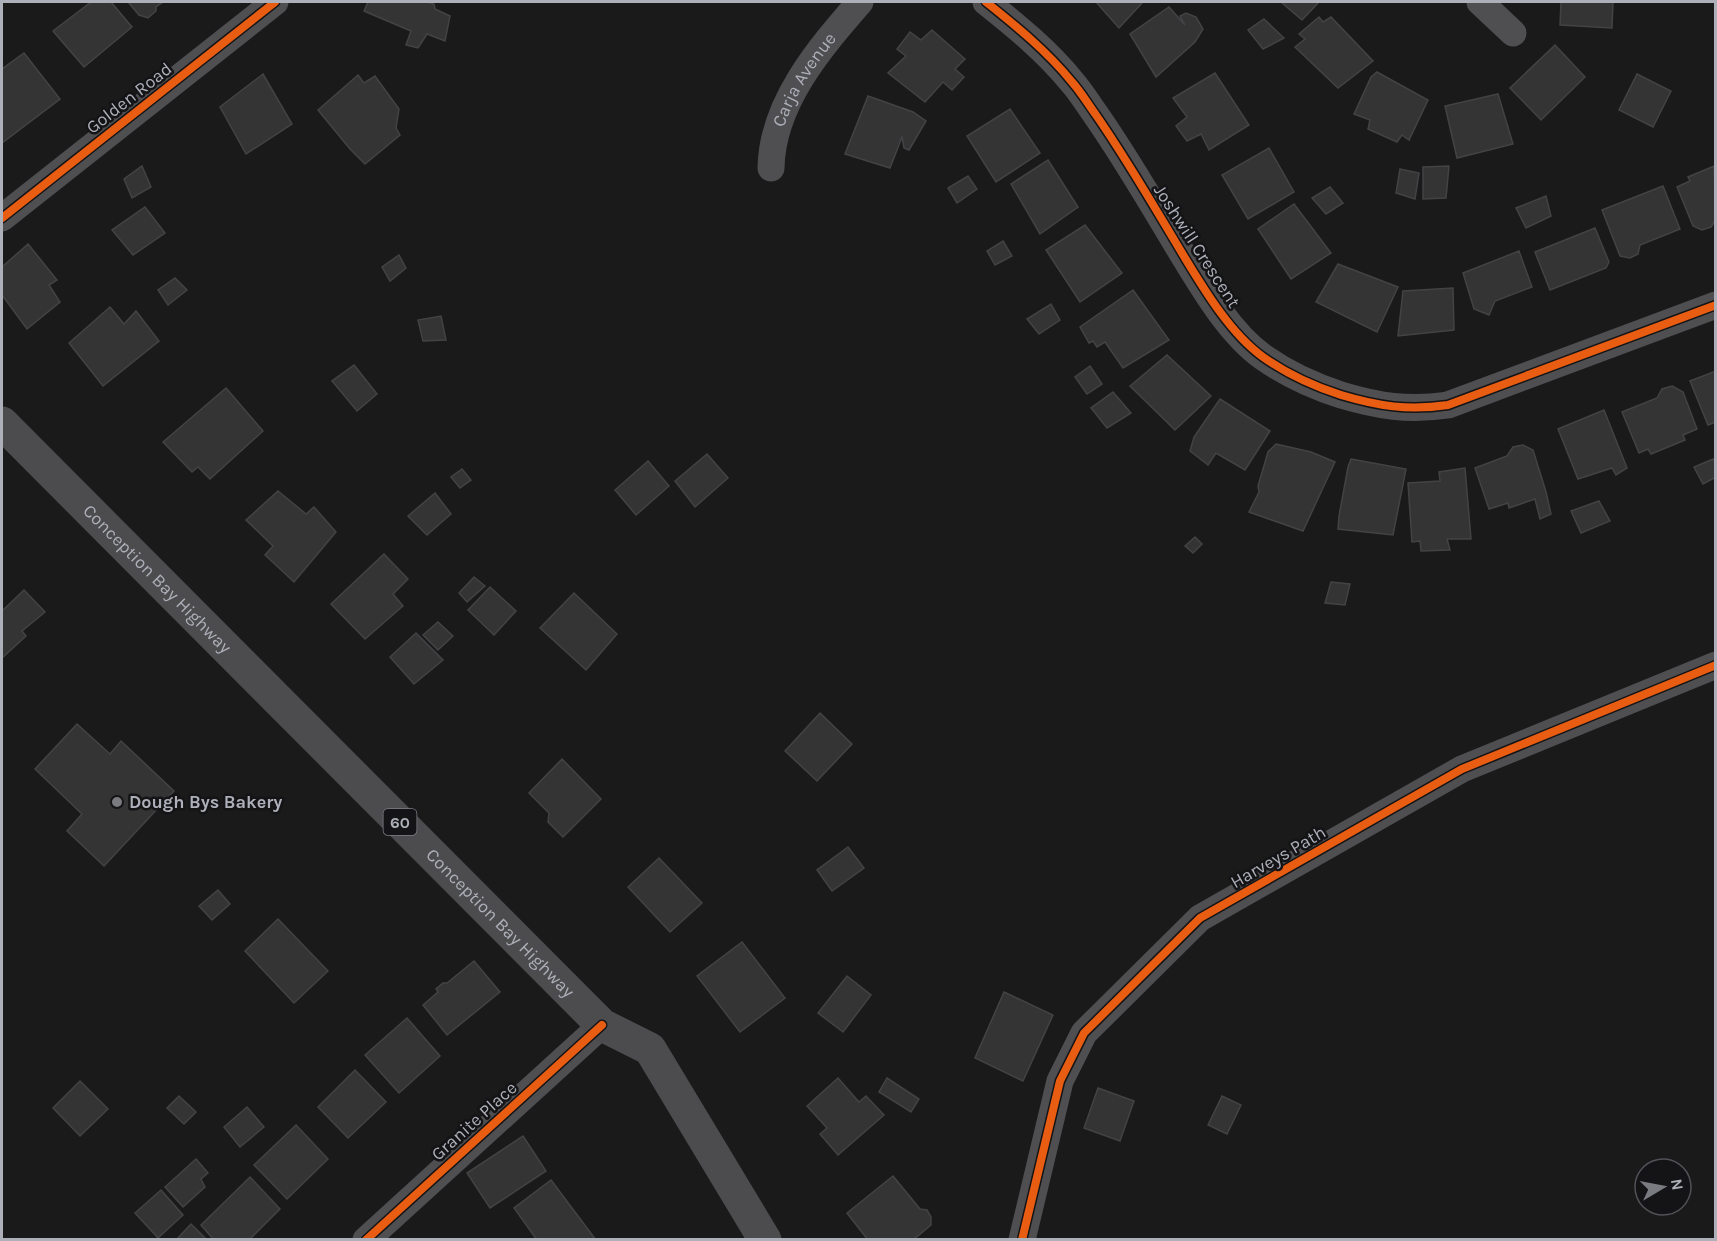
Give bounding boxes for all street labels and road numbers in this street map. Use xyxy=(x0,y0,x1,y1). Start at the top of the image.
street label: Carja Avenue xyxy=(768,28,841,130)
street label: Golden Road xyxy=(82,58,176,138)
street label: Joshwill Crescent xyxy=(1149,180,1245,312)
street label: Conception Bay Highway xyxy=(78,500,237,658)
road number: 60 xyxy=(384,809,416,835)
street label: Harveys Path xyxy=(1226,821,1330,893)
street label: Conception Bay Highway xyxy=(421,844,580,1003)
street label: Granite Place xyxy=(427,1077,521,1165)

